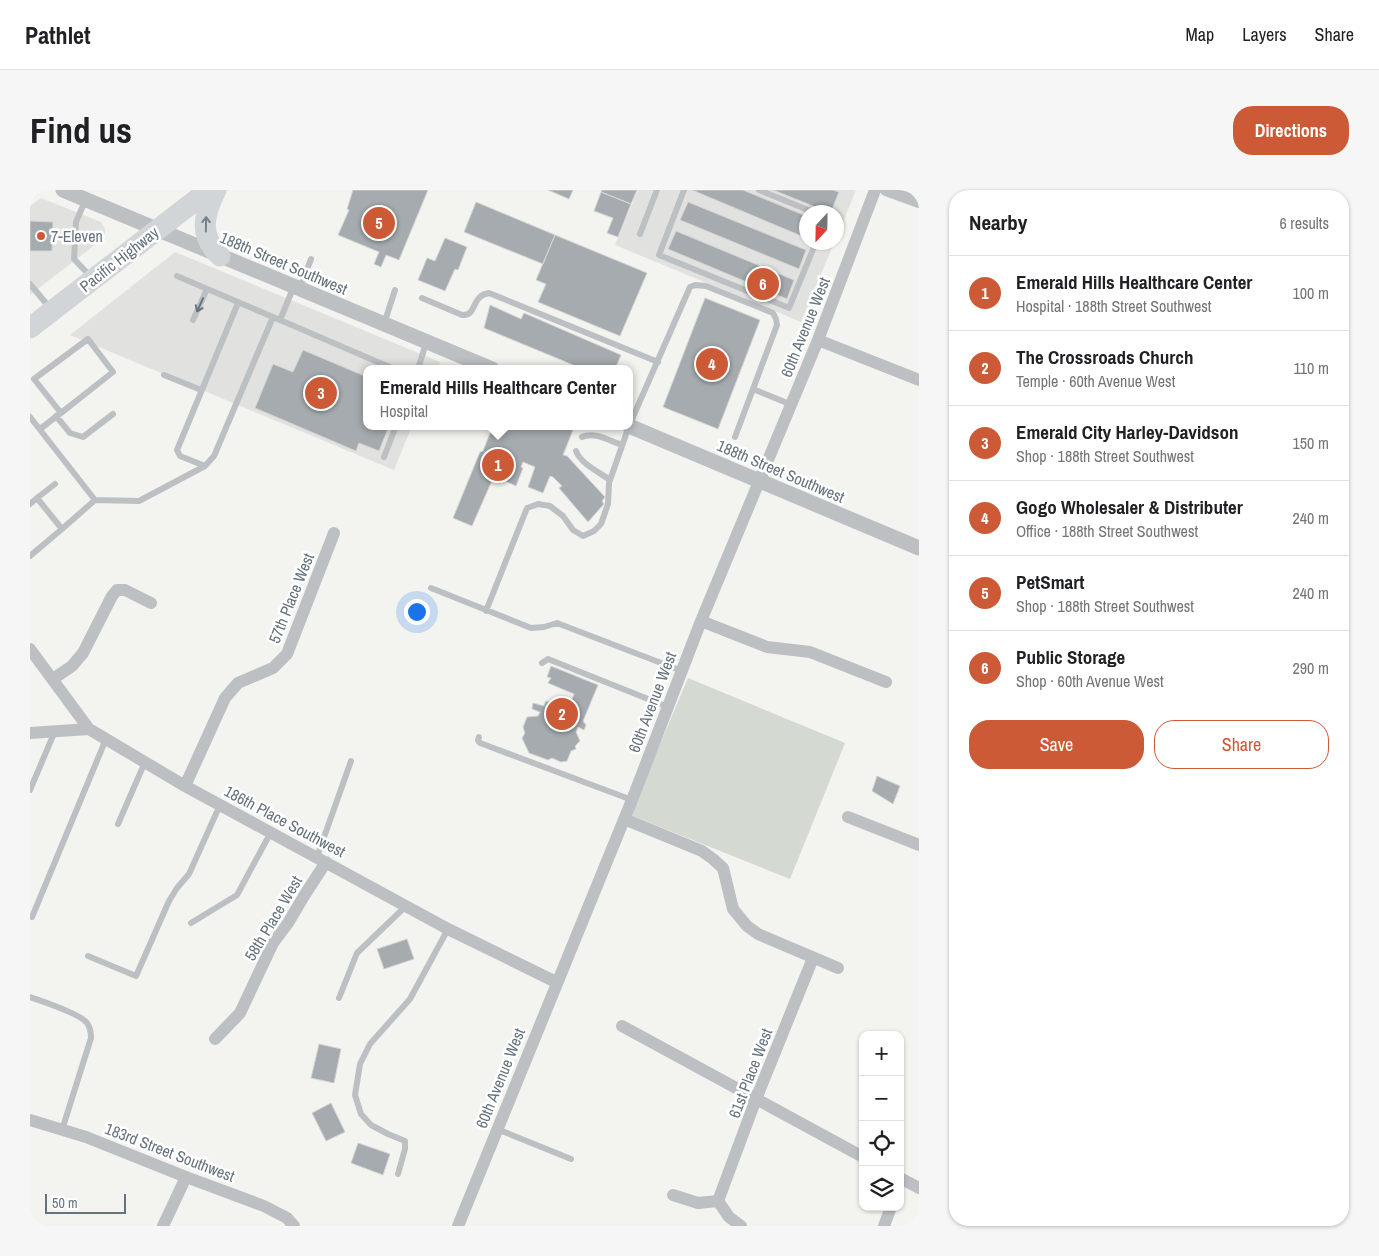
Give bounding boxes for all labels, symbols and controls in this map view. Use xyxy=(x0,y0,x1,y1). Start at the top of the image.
text: Pathlet xyxy=(25,19,91,51)
text: Map xyxy=(1186,22,1214,47)
text: Layers xyxy=(1242,22,1287,47)
text: Share xyxy=(1315,22,1354,47)
button: Directions xyxy=(1233,106,1349,155)
text: Find us xyxy=(30,107,132,154)
pin: 5 xyxy=(363,204,395,242)
north arrow xyxy=(799,205,844,250)
text: Nearby xyxy=(969,208,1027,237)
text: 6 results xyxy=(1279,212,1329,234)
one-way arrow xyxy=(201,217,211,233)
street label: Pacific Highway xyxy=(75,221,163,297)
place label: 7-Eleven xyxy=(51,225,103,247)
street label: 188th Street Southwest xyxy=(217,226,351,300)
marker: 7-Eleven xyxy=(35,230,47,242)
pin: 6 xyxy=(747,265,779,303)
text: Emerald Hills Healthcare Center xyxy=(1016,269,1252,295)
street label: 60th Avenue West xyxy=(775,273,835,380)
text: 1 xyxy=(981,282,989,304)
text: 100 m xyxy=(1293,282,1329,304)
text: Hospital · 188th Street Southwest xyxy=(1016,295,1211,317)
one-way arrow xyxy=(194,297,204,312)
text: The Crossroads Church xyxy=(1016,344,1193,370)
pin: 4 xyxy=(696,345,728,383)
text: 2 xyxy=(981,357,989,379)
text: 110 m xyxy=(1293,357,1329,379)
popup xyxy=(363,365,633,430)
text: Temple · 60th Avenue West xyxy=(1016,370,1175,392)
pin: 3 xyxy=(305,374,337,412)
text: Emerald Hills Healthcare Center xyxy=(380,374,616,400)
text: Hospital xyxy=(380,400,428,422)
text: Emerald City Harley-Davidson xyxy=(1016,419,1239,445)
text: 3 xyxy=(981,432,989,454)
text: 150 m xyxy=(1293,432,1329,454)
street label: 188th Street Southwest xyxy=(714,434,848,508)
text: Shop · 188th Street Southwest xyxy=(1016,445,1194,467)
pin: 1 xyxy=(482,446,514,484)
text: Gogo Wholesaler & Distributer xyxy=(1016,494,1243,520)
text: 4 xyxy=(981,507,989,529)
text: 240 m xyxy=(1293,507,1329,529)
text: Office · 188th Street Southwest xyxy=(1016,520,1198,542)
street label: 57th Place West xyxy=(263,549,319,646)
text: PetSmart xyxy=(1016,569,1084,595)
text: 5 xyxy=(981,582,989,604)
text: 240 m xyxy=(1293,582,1329,604)
text: Shop · 188th Street Southwest xyxy=(1016,595,1194,617)
your location xyxy=(404,599,430,625)
text: Public Storage xyxy=(1016,644,1125,670)
street label: 60th Avenue West xyxy=(623,648,681,755)
text: 6 xyxy=(981,657,989,679)
text: 290 m xyxy=(1293,657,1329,679)
text: Shop · 60th Avenue West xyxy=(1016,670,1164,692)
pin: 2 xyxy=(546,695,578,733)
button: Save xyxy=(969,720,1144,769)
button: Share xyxy=(1154,720,1329,769)
street label: 186th Place Southwest xyxy=(221,780,350,862)
street label: 58th Place West xyxy=(239,871,307,965)
street label: 60th Avenue West xyxy=(470,1024,530,1131)
street label: 61st Place West xyxy=(723,1025,777,1121)
map controls xyxy=(859,1031,904,1211)
button: + xyxy=(859,1031,904,1076)
button: − xyxy=(859,1076,904,1121)
street label: 183rd Street Southwest xyxy=(102,1117,238,1187)
button: locate xyxy=(859,1121,904,1166)
button: layers xyxy=(859,1166,904,1211)
scale bar xyxy=(45,1191,126,1214)
text: 50 m xyxy=(52,1194,78,1212)

